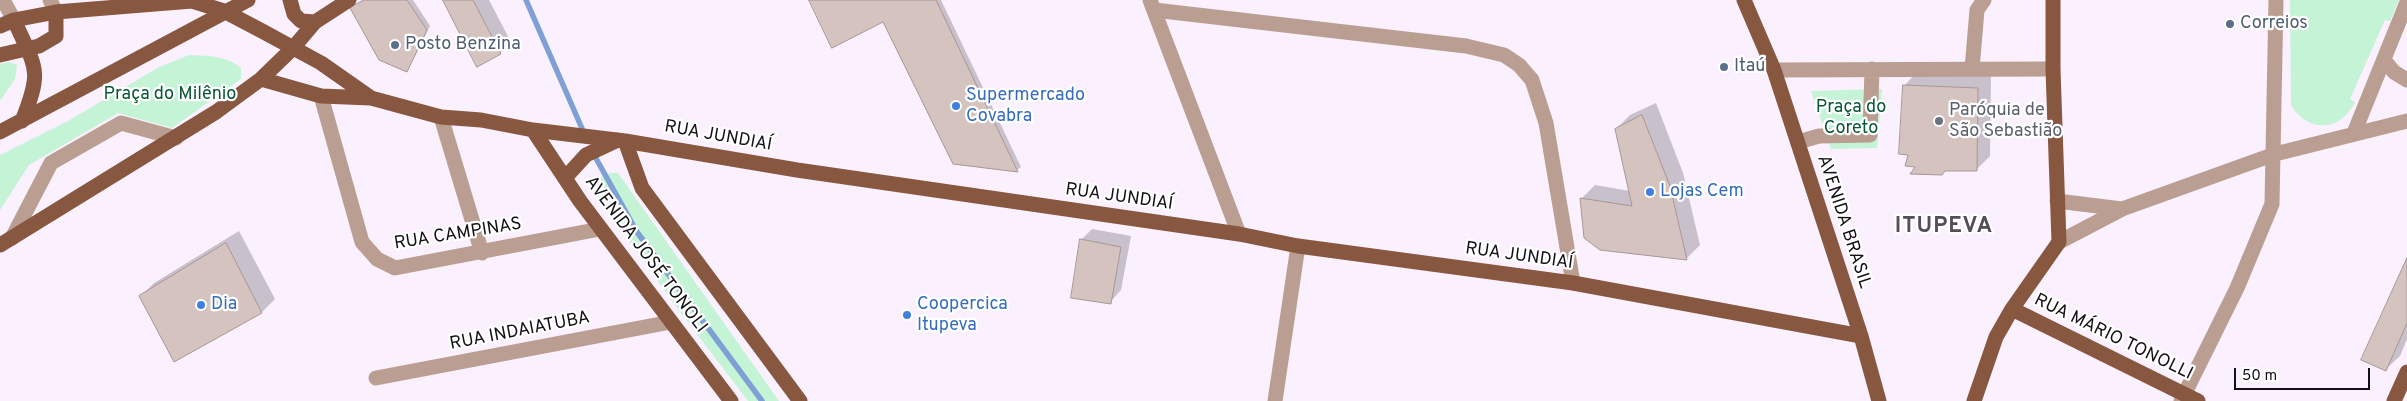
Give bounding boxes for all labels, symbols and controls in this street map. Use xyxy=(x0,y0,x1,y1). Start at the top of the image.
place label: Correios xyxy=(2240,13,2308,35)
marker: Correios xyxy=(2224,18,2236,30)
place label: Posto Benzina xyxy=(405,34,521,56)
marker: Posto Benzina xyxy=(389,39,401,51)
place label: Itaú xyxy=(1734,56,1765,78)
marker: Itaú xyxy=(1718,61,1730,73)
park label: Praça do Milênio xyxy=(104,84,236,106)
place label: Supermercado Covabra xyxy=(966,85,1085,128)
park label: Praça do Coreto xyxy=(1816,97,1886,140)
marker: Supermercado Covabra xyxy=(950,100,962,112)
place label: Paróquia de São Sebastião xyxy=(1949,100,2062,142)
marker: Paróquia de São Sebastião xyxy=(1933,115,1945,127)
street label: RUA JUNDIAÍ xyxy=(663,117,773,157)
street label: AVENIDA BRASIL xyxy=(1811,152,1875,292)
street label: AVENIDA JOSÉ TONOLI xyxy=(579,172,711,338)
street label: RUA JUNDIAÍ xyxy=(1064,180,1174,216)
place label: Lojas Cem xyxy=(1660,181,1744,203)
marker: Lojas Cem xyxy=(1644,186,1656,198)
street label: RUA CAMPINAS xyxy=(393,214,523,256)
district label: ITUPEVA xyxy=(1894,215,1994,241)
street label: RUA JUNDIAÍ xyxy=(1464,239,1574,275)
street label: RUA MÁRIO TONOLLI xyxy=(2030,290,2196,386)
place label: Dia xyxy=(211,294,237,316)
place label: Coopercica Itupeva xyxy=(917,294,1008,336)
marker: Dia xyxy=(195,299,207,311)
street label: RUA INDAIATUBA xyxy=(448,308,592,356)
marker: Coopercica Itupeva xyxy=(901,309,913,321)
scale bar xyxy=(2237,358,2373,390)
text: 50 m xyxy=(2242,367,2277,386)

